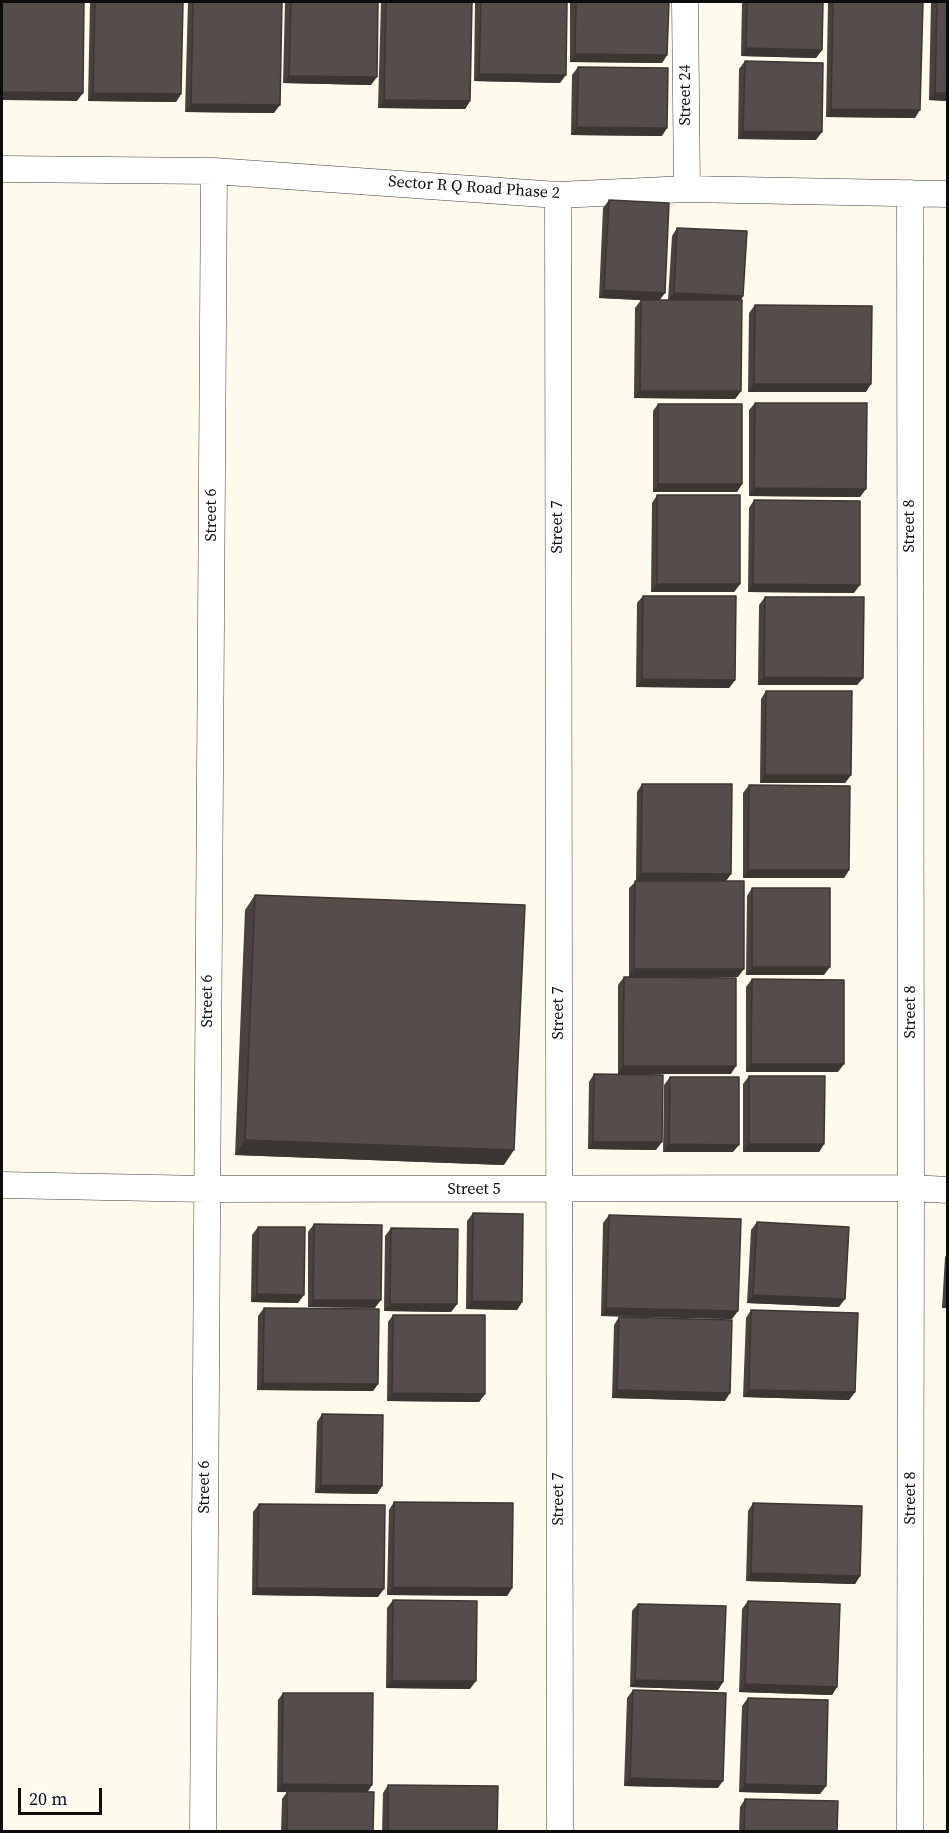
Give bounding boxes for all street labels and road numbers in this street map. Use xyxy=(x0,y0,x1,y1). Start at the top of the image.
street label: Street 24 xyxy=(676,64,696,126)
street label: Sector R Q Road Phase 2 xyxy=(388,172,560,204)
street label: Street 6 xyxy=(202,488,222,542)
street label: Street 8 xyxy=(900,499,920,553)
street label: Street 7 xyxy=(548,500,568,554)
street label: Street 6 xyxy=(198,974,218,1028)
street label: Street 8 xyxy=(901,985,921,1039)
street label: Street 7 xyxy=(549,986,569,1040)
street label: Street 5 xyxy=(447,1180,501,1200)
street label: Street 6 xyxy=(195,1460,215,1514)
street label: Street 8 xyxy=(901,1471,921,1525)
street label: Street 7 xyxy=(549,1472,569,1526)

